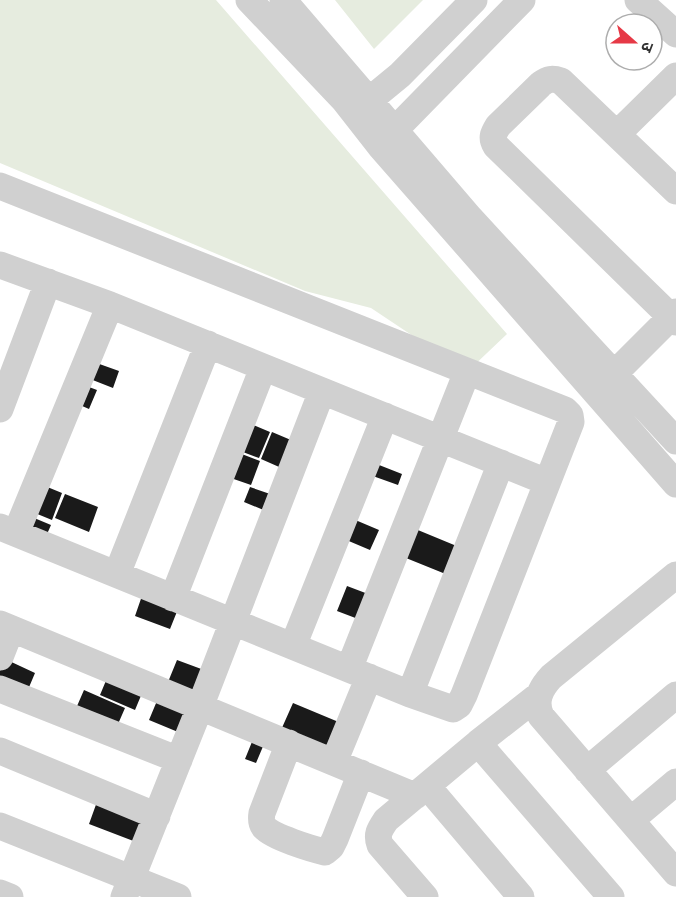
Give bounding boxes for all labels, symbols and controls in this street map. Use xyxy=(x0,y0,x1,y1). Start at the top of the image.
north arrow xyxy=(604,12,664,72)
text: उ xyxy=(637,39,658,56)

